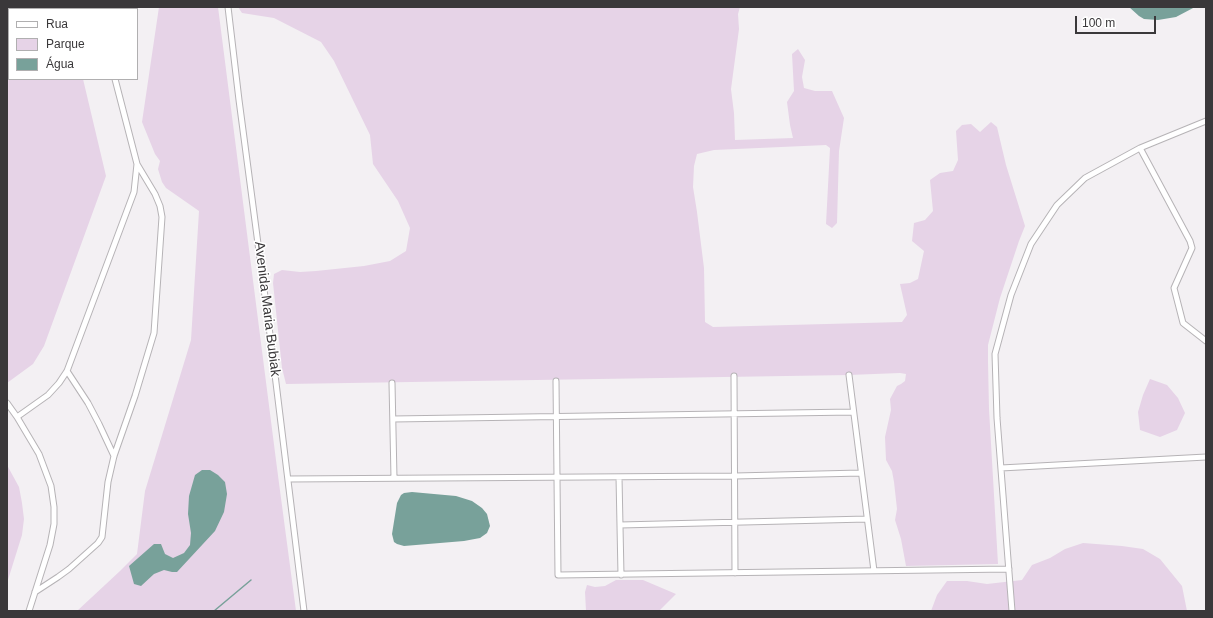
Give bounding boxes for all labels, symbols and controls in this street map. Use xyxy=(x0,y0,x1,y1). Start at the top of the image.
legend xyxy=(8,8,138,80)
scale bar xyxy=(1077,8,1158,34)
text: 100 m xyxy=(1082,16,1115,30)
text: Rua xyxy=(46,17,68,31)
text: Parque xyxy=(46,37,85,51)
text: Água xyxy=(46,57,74,71)
street label: Avenida Maria Bubiak xyxy=(250,241,284,377)

